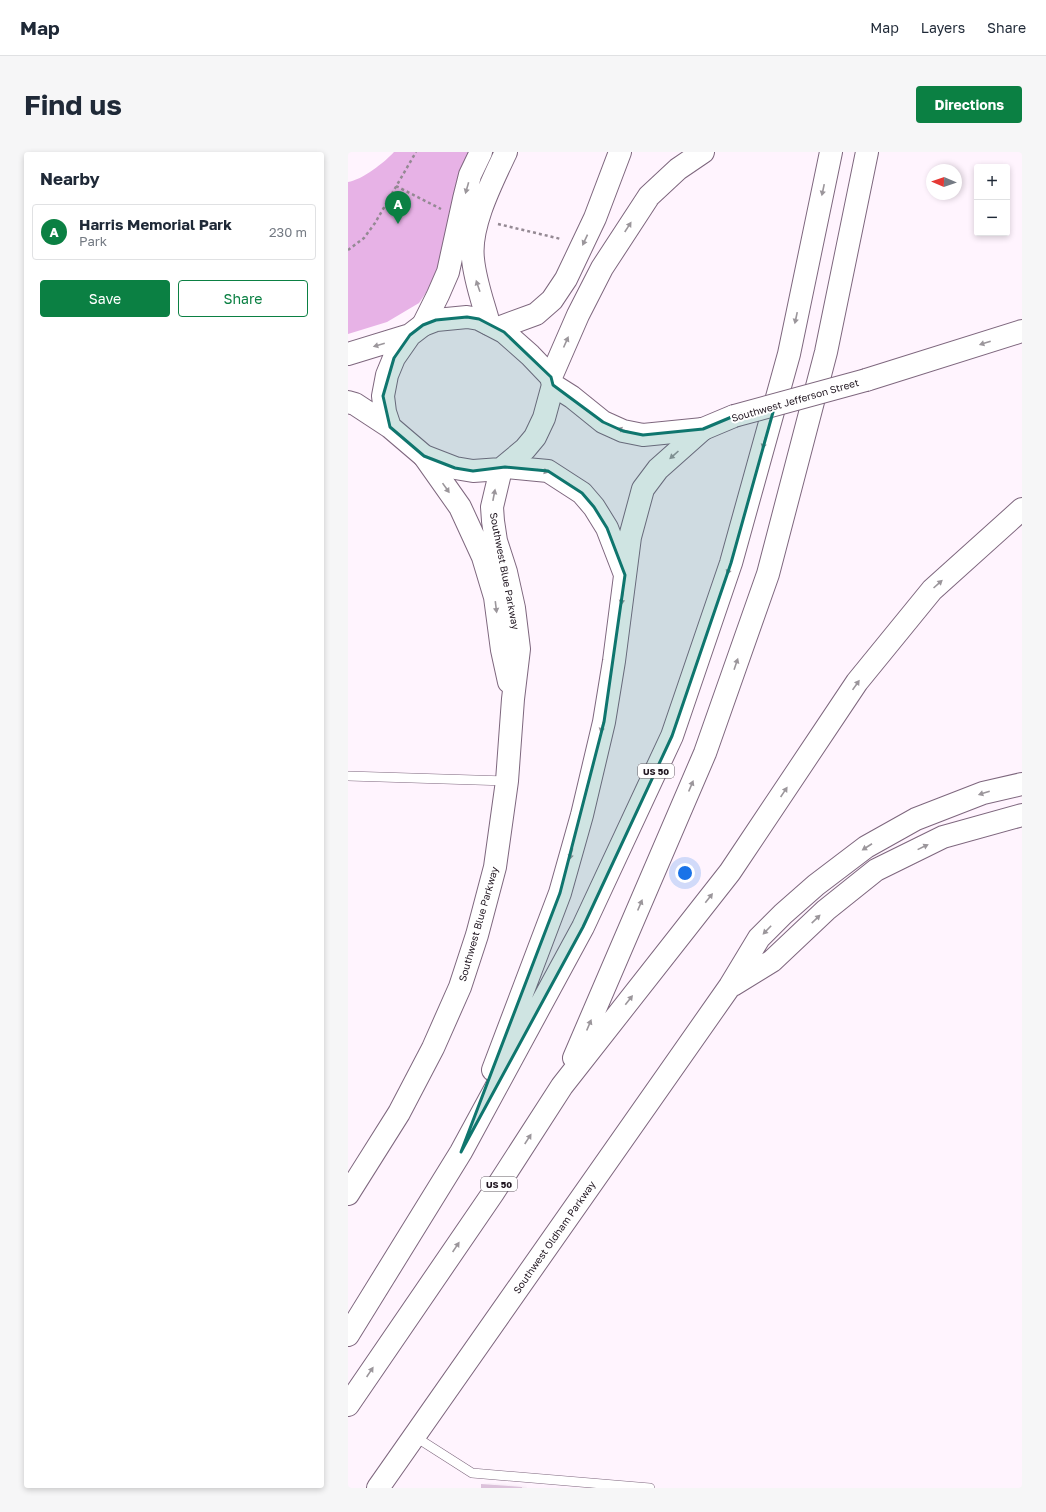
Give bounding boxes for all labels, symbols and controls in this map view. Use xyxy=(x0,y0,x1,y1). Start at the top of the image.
text: Map xyxy=(20,16,60,39)
text: Map xyxy=(870,19,899,36)
text: Layers xyxy=(921,19,965,36)
text: Share xyxy=(987,19,1026,36)
button: Directions xyxy=(916,86,1022,123)
text: Find us xyxy=(24,88,122,121)
north arrow xyxy=(926,164,962,200)
map controls xyxy=(974,164,1010,236)
button: + xyxy=(974,164,1010,200)
text: Nearby xyxy=(40,168,100,189)
one-way arrow xyxy=(464,182,470,194)
one-way arrow xyxy=(819,184,825,196)
pin: A xyxy=(385,191,411,224)
button: − xyxy=(974,200,1010,236)
text: Harris Memorial Park xyxy=(79,215,232,233)
one-way arrow xyxy=(624,221,631,233)
text: A xyxy=(49,224,59,240)
text: 230 m xyxy=(269,224,307,240)
text: Park xyxy=(79,233,107,249)
one-way arrow xyxy=(582,234,588,246)
button: Save xyxy=(40,280,170,317)
button: Share xyxy=(178,280,308,317)
one-way arrow xyxy=(475,280,481,292)
one-way arrow xyxy=(793,311,799,324)
one-way arrow xyxy=(564,335,570,347)
one-way arrow xyxy=(978,340,990,346)
one-way arrow xyxy=(373,342,385,348)
street label: Southwest Jefferson Street xyxy=(730,376,860,424)
one-way arrow xyxy=(616,427,628,433)
one-way arrow xyxy=(761,438,767,450)
one-way arrow xyxy=(668,451,679,460)
one-way arrow xyxy=(537,468,550,474)
one-way arrow xyxy=(442,483,450,494)
one-way arrow xyxy=(492,489,498,501)
street label: Southwest Blue Parkway xyxy=(488,511,522,631)
one-way arrow xyxy=(726,563,732,575)
one-way arrow xyxy=(933,580,943,589)
one-way arrow xyxy=(619,593,625,605)
one-way arrow xyxy=(493,601,499,613)
one-way arrow xyxy=(734,658,740,670)
one-way arrow xyxy=(852,679,860,690)
one-way arrow xyxy=(599,721,605,734)
road number: US 50 xyxy=(638,764,674,778)
one-way arrow xyxy=(688,780,694,791)
one-way arrow xyxy=(780,786,788,797)
one-way arrow xyxy=(978,790,990,796)
one-way arrow xyxy=(861,843,872,851)
one-way arrow xyxy=(917,844,928,850)
one-way arrow xyxy=(568,848,574,860)
your location xyxy=(675,863,695,883)
street label: Southwest Blue Parkway xyxy=(456,865,500,983)
one-way arrow xyxy=(705,893,714,904)
one-way arrow xyxy=(637,900,643,911)
one-way arrow xyxy=(811,915,821,924)
one-way arrow xyxy=(762,925,772,935)
one-way arrow xyxy=(625,995,634,1006)
one-way arrow xyxy=(586,1018,592,1030)
one-way arrow xyxy=(524,1134,532,1144)
road number: US 50 xyxy=(481,1177,517,1191)
street label: Southwest Oldham Parkway xyxy=(510,1178,598,1296)
one-way arrow xyxy=(452,1242,460,1253)
one-way arrow xyxy=(366,1367,374,1378)

